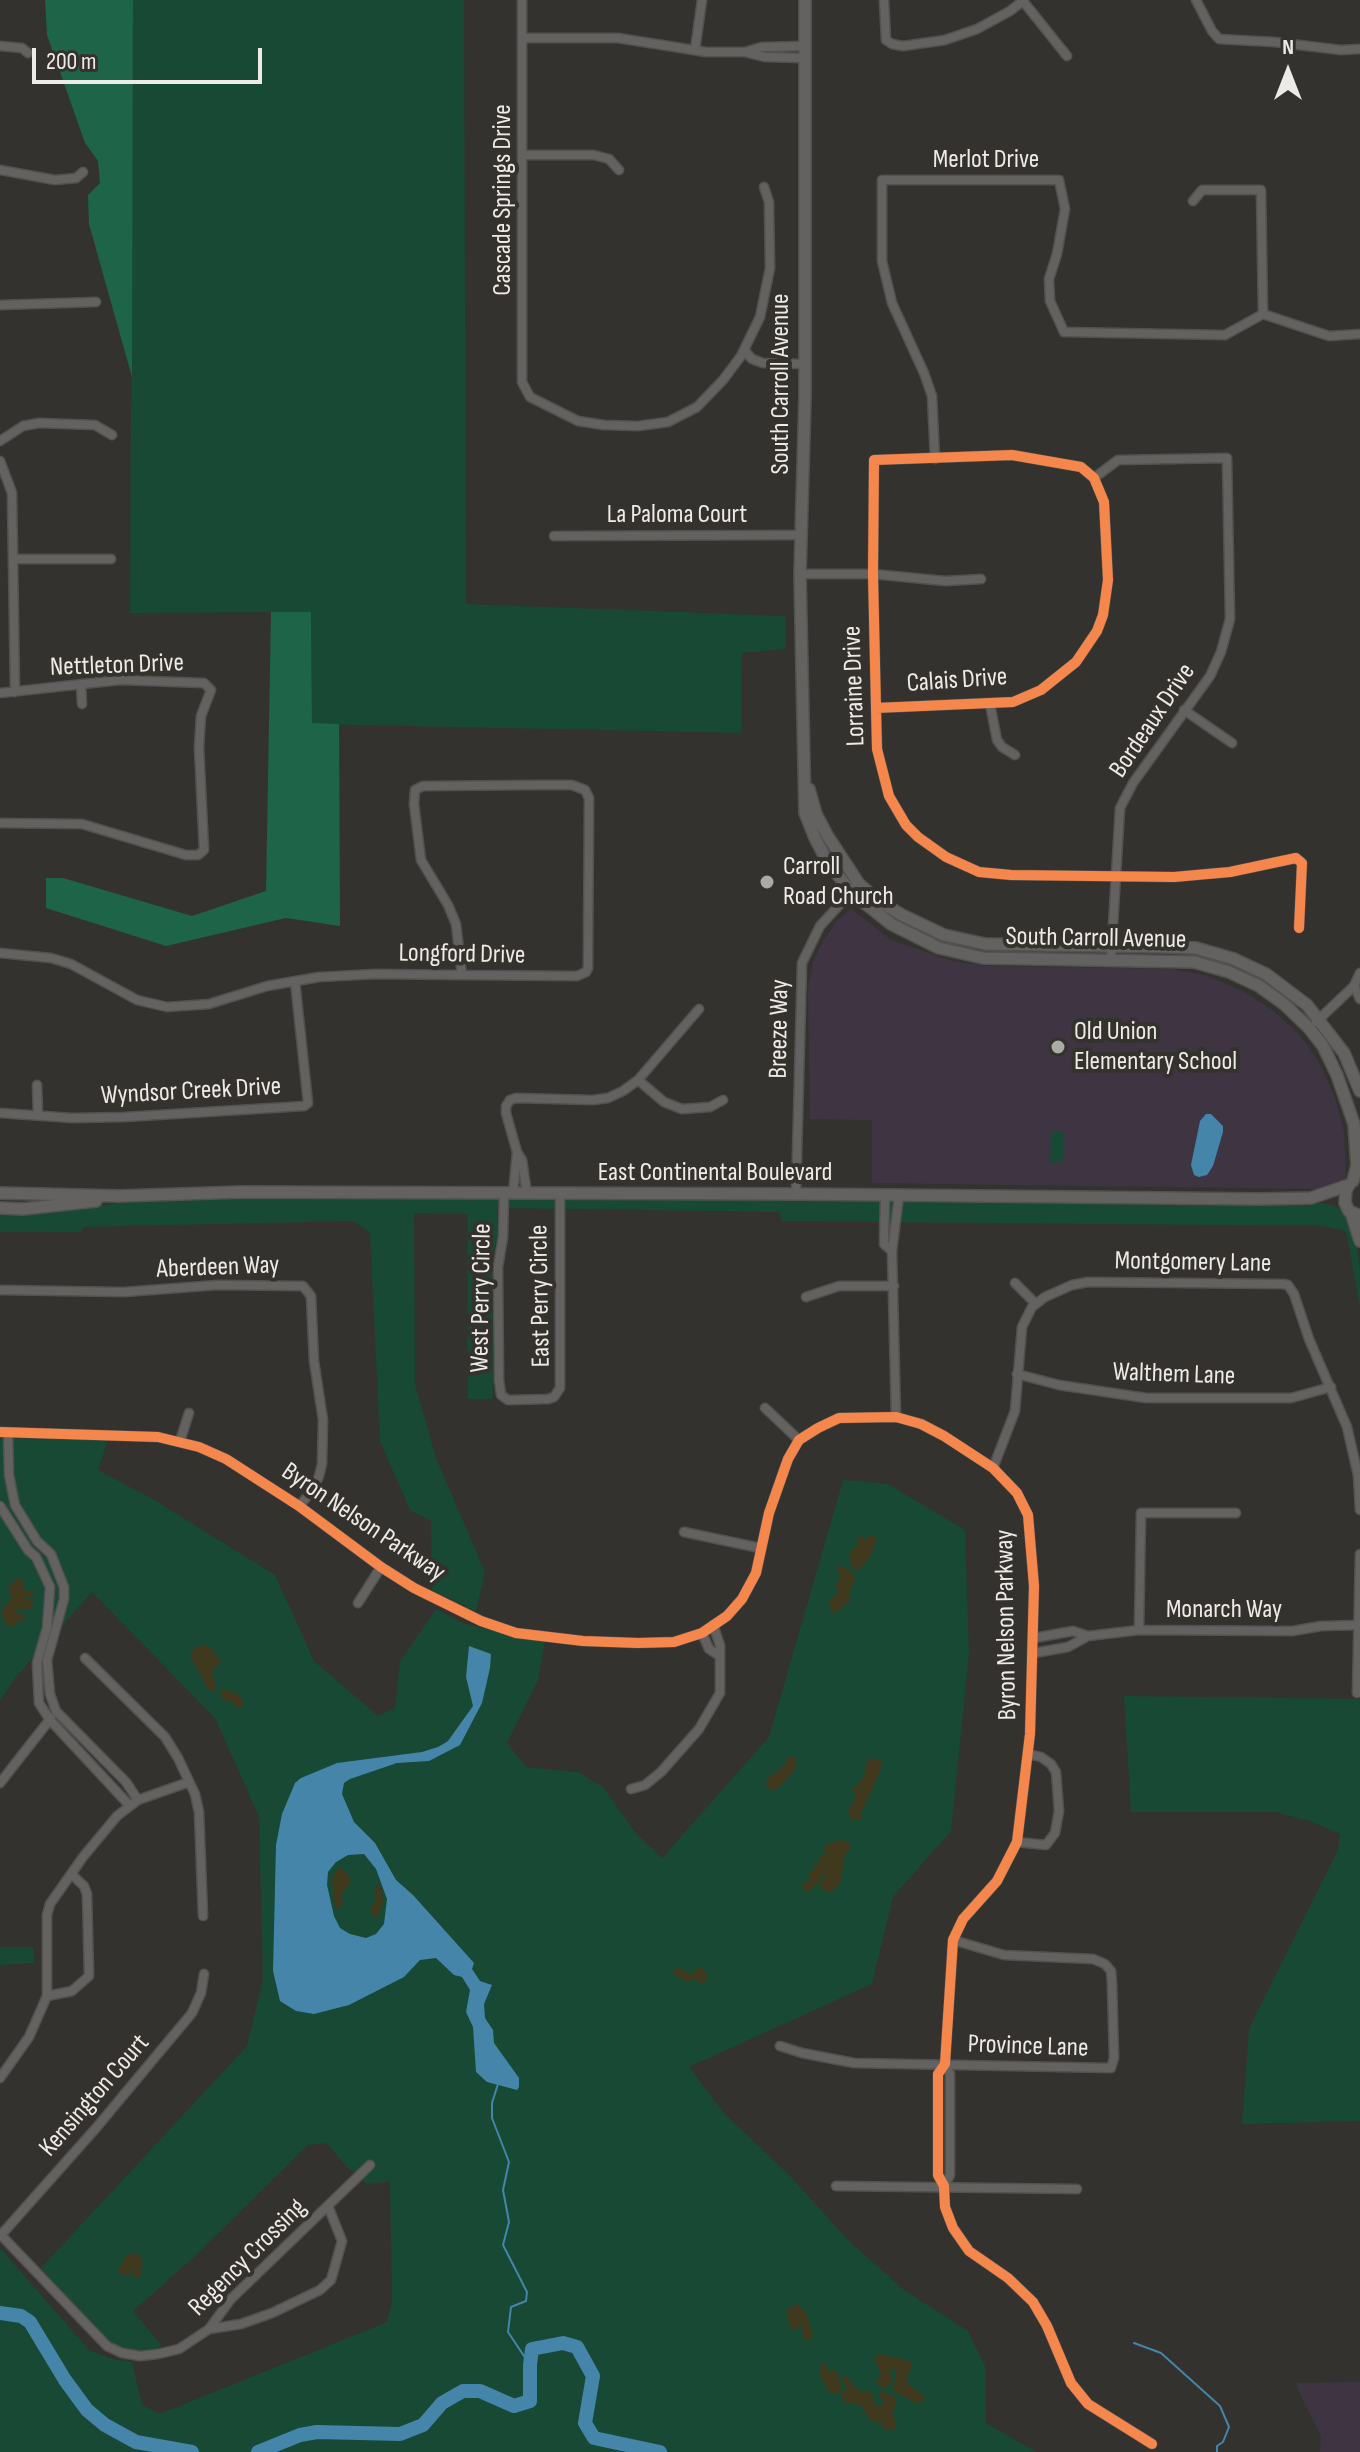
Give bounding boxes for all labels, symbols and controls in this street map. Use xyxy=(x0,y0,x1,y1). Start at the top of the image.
scale bar xyxy=(36,32,266,82)
north arrow xyxy=(1248,32,1328,112)
text: N xyxy=(1282,34,1294,61)
text: 200 m xyxy=(46,47,97,76)
street label: Cascade Springs Drive xyxy=(487,104,519,296)
street label: Merlot Drive xyxy=(933,144,1039,176)
street label: South Carroll Avenue xyxy=(765,294,797,474)
street label: La Paloma Court xyxy=(607,499,747,531)
street label: Lorraine Drive xyxy=(837,625,873,747)
street label: Nettleton Drive xyxy=(50,648,184,684)
street label: Bordeaux Drive xyxy=(1103,658,1203,784)
street label: Calais Drive xyxy=(906,662,1008,700)
place label: Carroll Road Church xyxy=(783,851,894,912)
marker: Carroll Road Church xyxy=(758,873,776,891)
street label: South Carroll Avenue xyxy=(1005,922,1187,956)
street label: Longford Drive xyxy=(398,938,526,972)
street label: Breeze Way xyxy=(764,979,796,1079)
place label: Old Union Elementary School xyxy=(1074,1016,1237,1078)
marker: Old Union Elementary School xyxy=(1049,1038,1067,1056)
street label: Wyndsor Creek Drive xyxy=(100,1072,282,1112)
street label: East Continental Boulevard xyxy=(598,1157,832,1189)
street label: West Perry Circle xyxy=(465,1223,499,1373)
street label: East Perry Circle xyxy=(524,1224,558,1368)
street label: Montgomery Lane xyxy=(1114,1246,1272,1280)
street label: Aberdeen Way xyxy=(156,1250,280,1286)
street label: Walthem Lane xyxy=(1112,1357,1236,1393)
street label: Byron Nelson Parkway xyxy=(275,1457,451,1589)
street label: Byron Nelson Parkway xyxy=(990,1529,1024,1721)
street label: Monarch Way xyxy=(1166,1594,1282,1626)
street label: Kensington Court xyxy=(33,2028,157,2164)
street label: Province Lane xyxy=(967,2029,1089,2065)
street label: Regency Crossing xyxy=(183,2193,313,2323)

